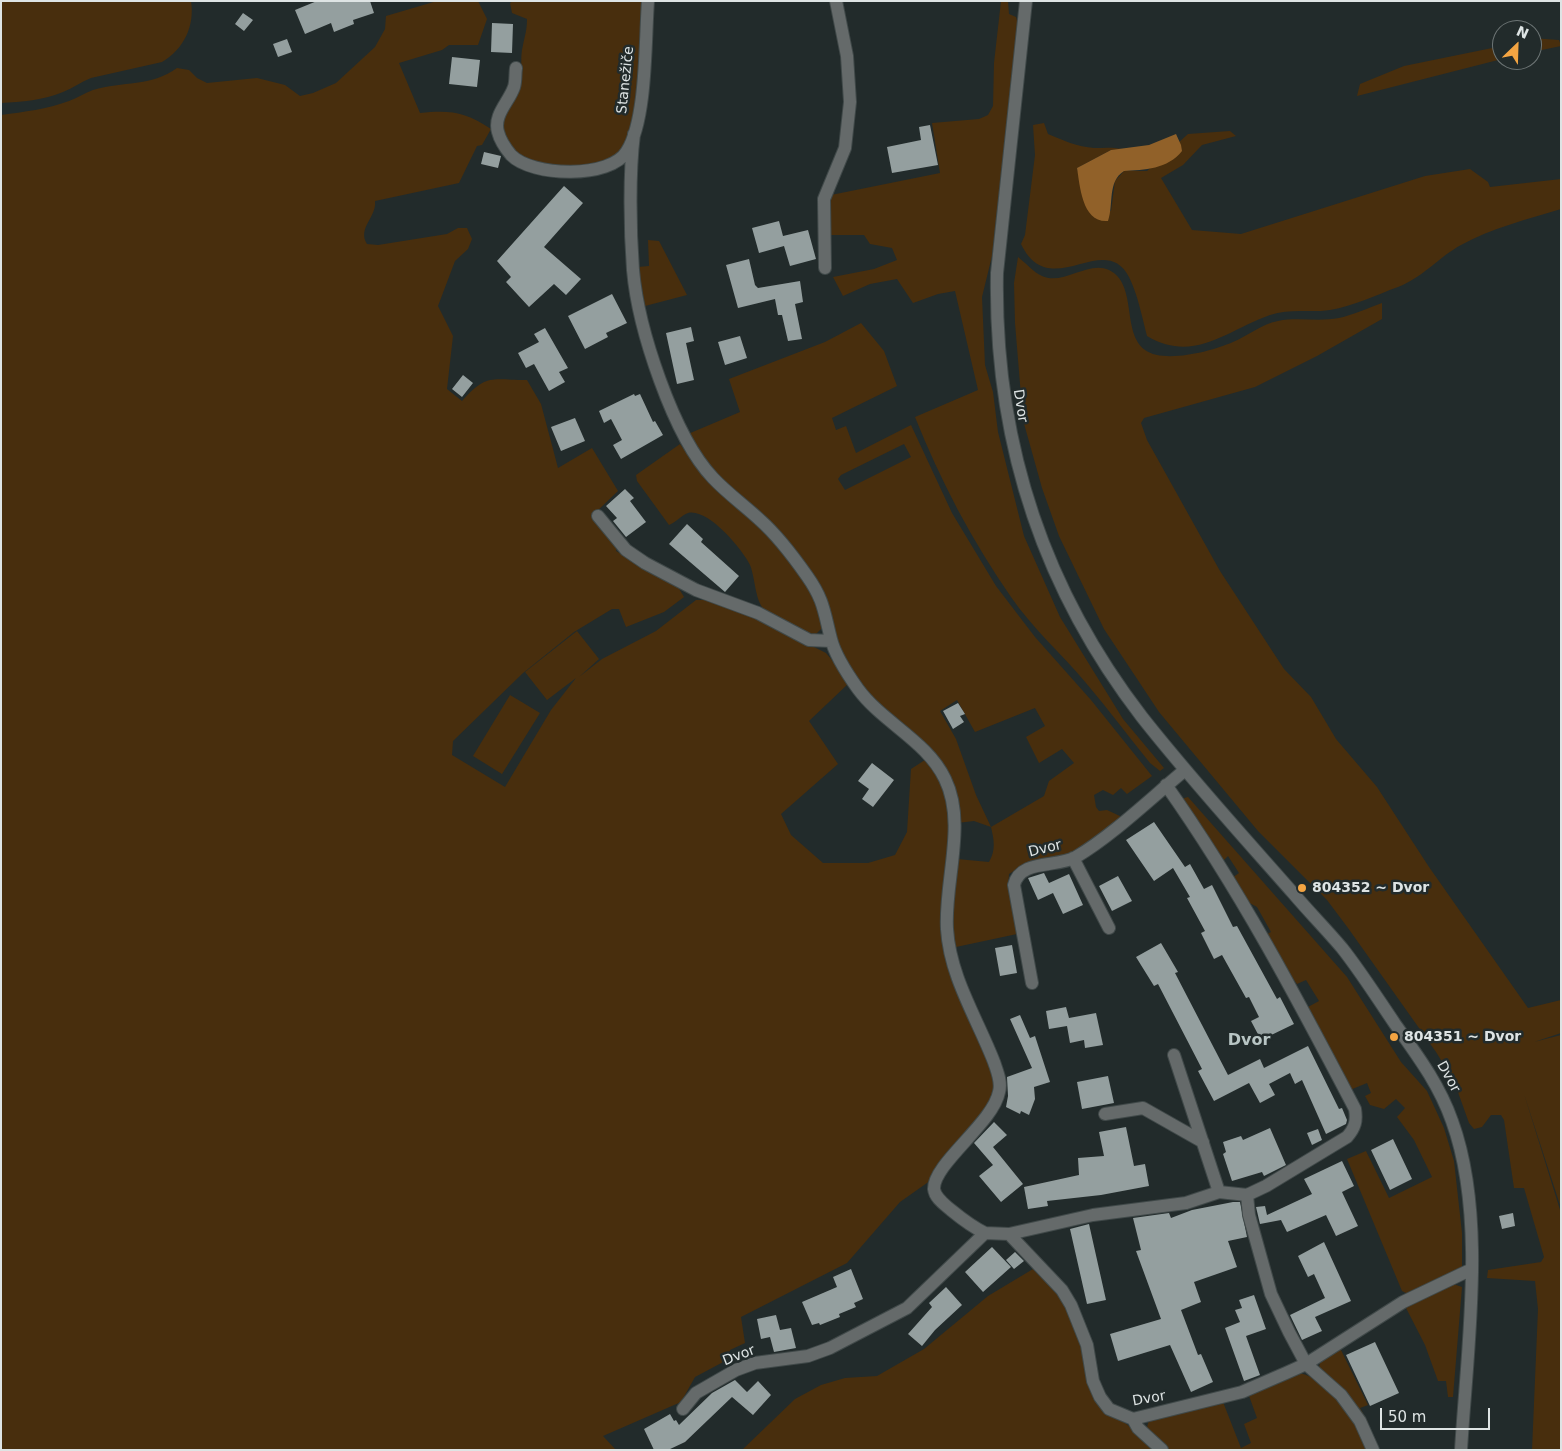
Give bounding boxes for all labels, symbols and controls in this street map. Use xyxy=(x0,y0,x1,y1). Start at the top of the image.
north arrow xyxy=(1492,20,1542,70)
text: N xyxy=(1514,23,1531,42)
street label: Stanežiče xyxy=(614,45,638,115)
street label: Dvor xyxy=(1009,388,1031,424)
street label: Dvor xyxy=(1027,837,1063,861)
place label: 804352 ~ Dvor xyxy=(1312,880,1429,896)
marker: 804352 ~ Dvor xyxy=(1296,882,1308,894)
place label: 804351 ~ Dvor xyxy=(1404,1029,1521,1045)
district label: Dvor xyxy=(1228,1031,1270,1051)
marker: 804351 ~ Dvor xyxy=(1388,1031,1400,1043)
street label: Dvor xyxy=(1433,1058,1463,1096)
street label: Dvor xyxy=(720,1342,758,1370)
street label: Dvor xyxy=(1131,1388,1167,1410)
scale bar xyxy=(1382,1398,1492,1430)
text: 50 m xyxy=(1388,1408,1426,1426)

